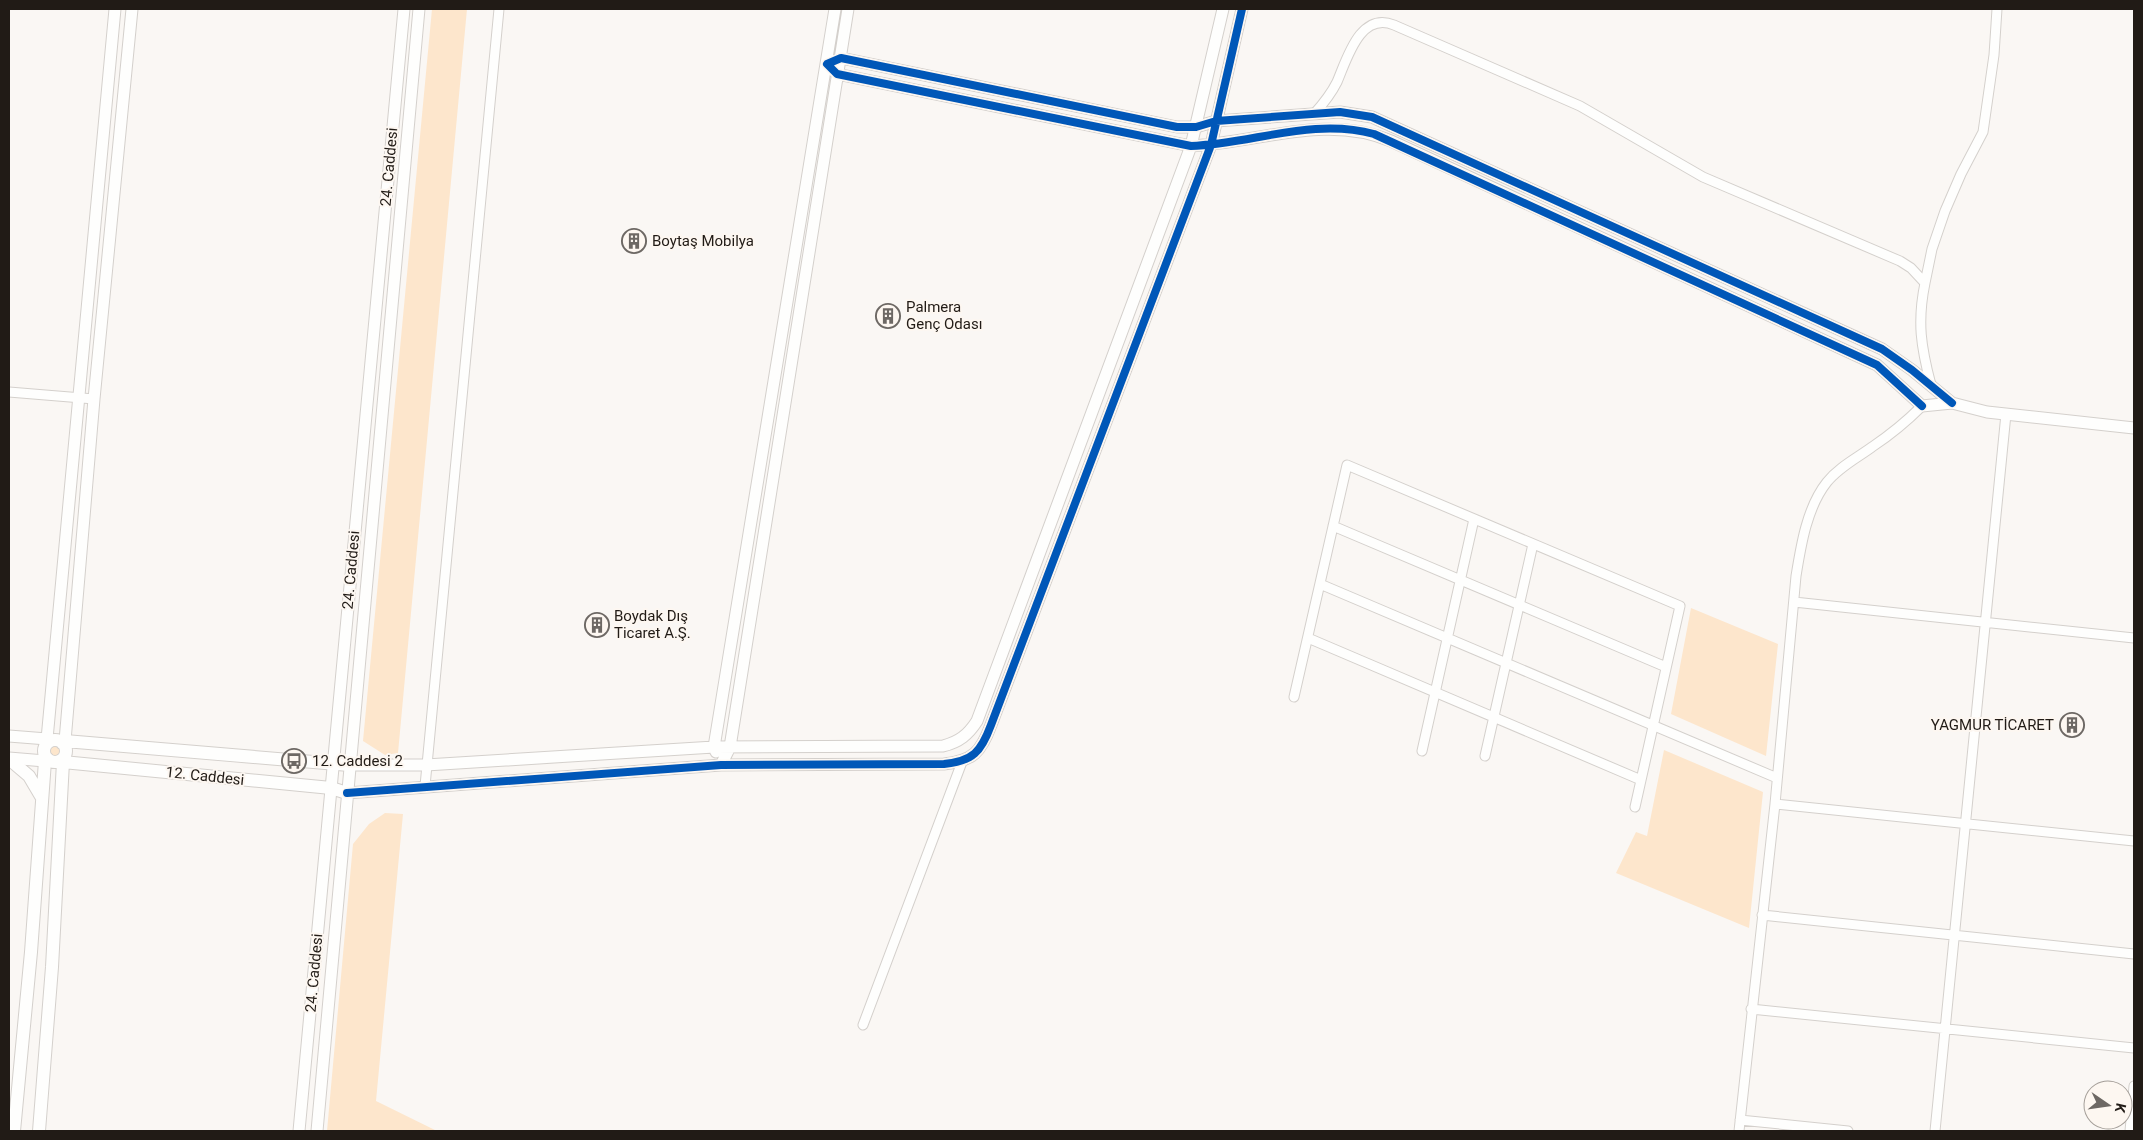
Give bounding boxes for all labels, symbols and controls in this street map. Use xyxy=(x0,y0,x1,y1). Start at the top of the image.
street label: 24. Caddesi xyxy=(377,127,401,207)
building icon: Boytaş Mobilya xyxy=(621,228,647,254)
place label: Boytaş Mobilya xyxy=(652,232,754,250)
place label: Palmera Genç Odası xyxy=(906,298,982,333)
building icon: Palmera Genç Odası xyxy=(875,303,901,329)
street label: 24. Caddesi xyxy=(339,530,363,610)
place label: Boydak Dış Ticaret A.Ş. xyxy=(614,607,691,642)
building icon: Boydak Dış Ticaret A.Ş. xyxy=(584,612,610,638)
building icon: YAGMUR TİCARET xyxy=(2059,712,2085,738)
place label: YAGMUR TİCARET xyxy=(1931,716,2054,734)
bus stop icon: 12. Caddesi 2 xyxy=(281,748,307,774)
place label: 12. Caddesi 2 xyxy=(312,752,403,770)
street label: 12. Caddesi xyxy=(165,763,245,789)
street label: 24. Caddesi xyxy=(302,933,326,1013)
north arrow xyxy=(2083,1080,2133,1130)
text: K xyxy=(2112,1102,2129,1114)

